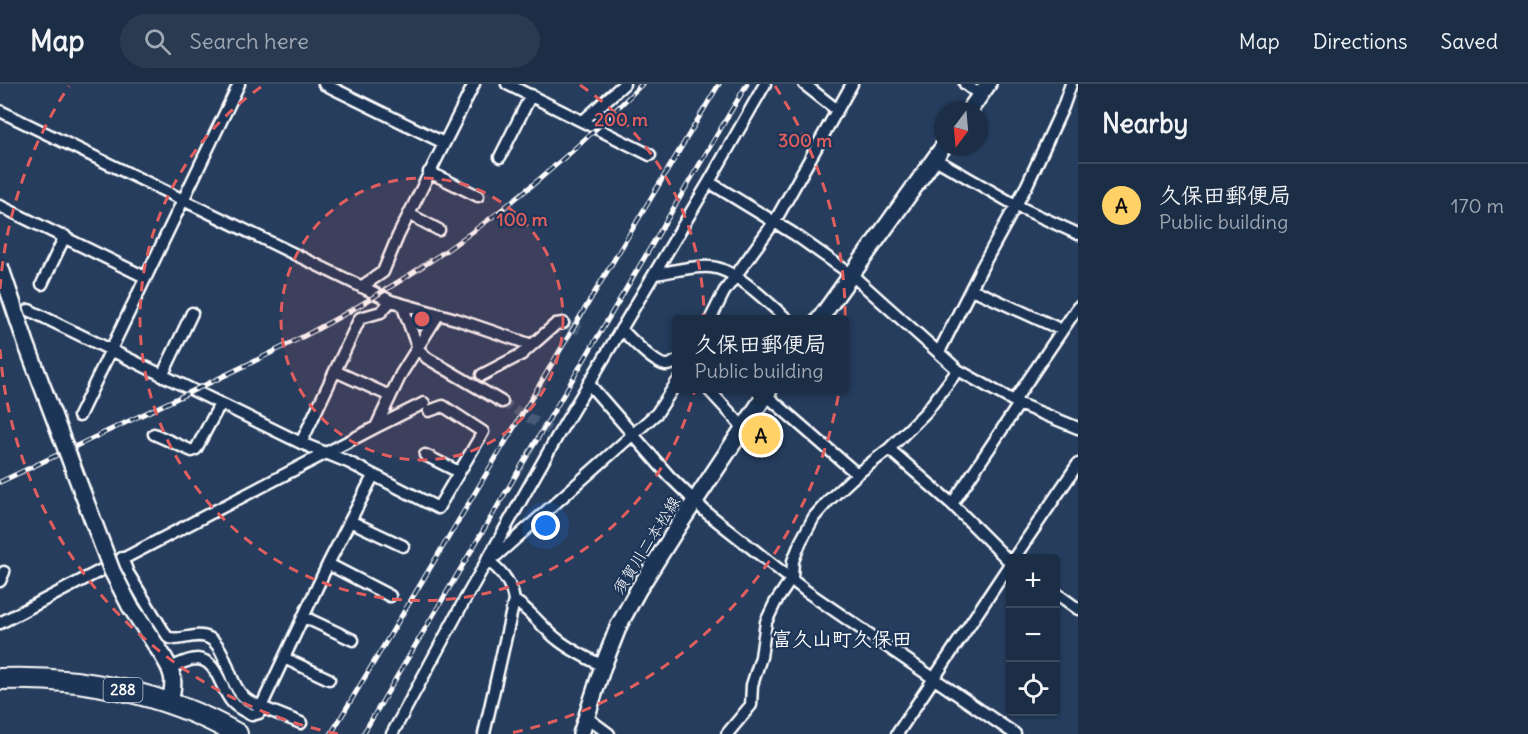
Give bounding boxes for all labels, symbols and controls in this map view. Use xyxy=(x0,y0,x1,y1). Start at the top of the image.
search box xyxy=(120,14,540,68)
text: Map xyxy=(30,23,84,59)
icon: search xyxy=(141,25,174,58)
text: Search here xyxy=(189,27,309,55)
text: Map xyxy=(1239,28,1280,55)
text: Directions xyxy=(1313,28,1407,55)
text: Saved xyxy=(1440,28,1498,55)
north arrow xyxy=(934,102,988,156)
text: Nearby xyxy=(1102,107,1188,140)
text: 200 m xyxy=(594,108,648,131)
text: 300 m xyxy=(778,129,832,152)
text: 久保田郵便局 xyxy=(1159,181,1291,209)
text: A xyxy=(1115,193,1128,218)
text: 170 m xyxy=(1451,193,1504,218)
text: 100 m xyxy=(497,208,548,231)
text: Public building xyxy=(1159,209,1288,234)
centre of rings xyxy=(412,309,432,329)
popup xyxy=(672,315,849,393)
text: 久保田郵便局 xyxy=(694,330,827,358)
text: Public building xyxy=(694,358,824,383)
pin: A xyxy=(742,412,780,458)
street label: 須賀川二本松線 xyxy=(608,492,684,598)
your location xyxy=(531,511,560,540)
map controls xyxy=(1006,554,1060,716)
button: + xyxy=(1006,554,1060,608)
button: − xyxy=(1006,608,1060,662)
district label: 富久山町久保田 xyxy=(772,626,912,651)
button: locate xyxy=(1006,662,1060,716)
road number: 288 xyxy=(104,678,142,702)

